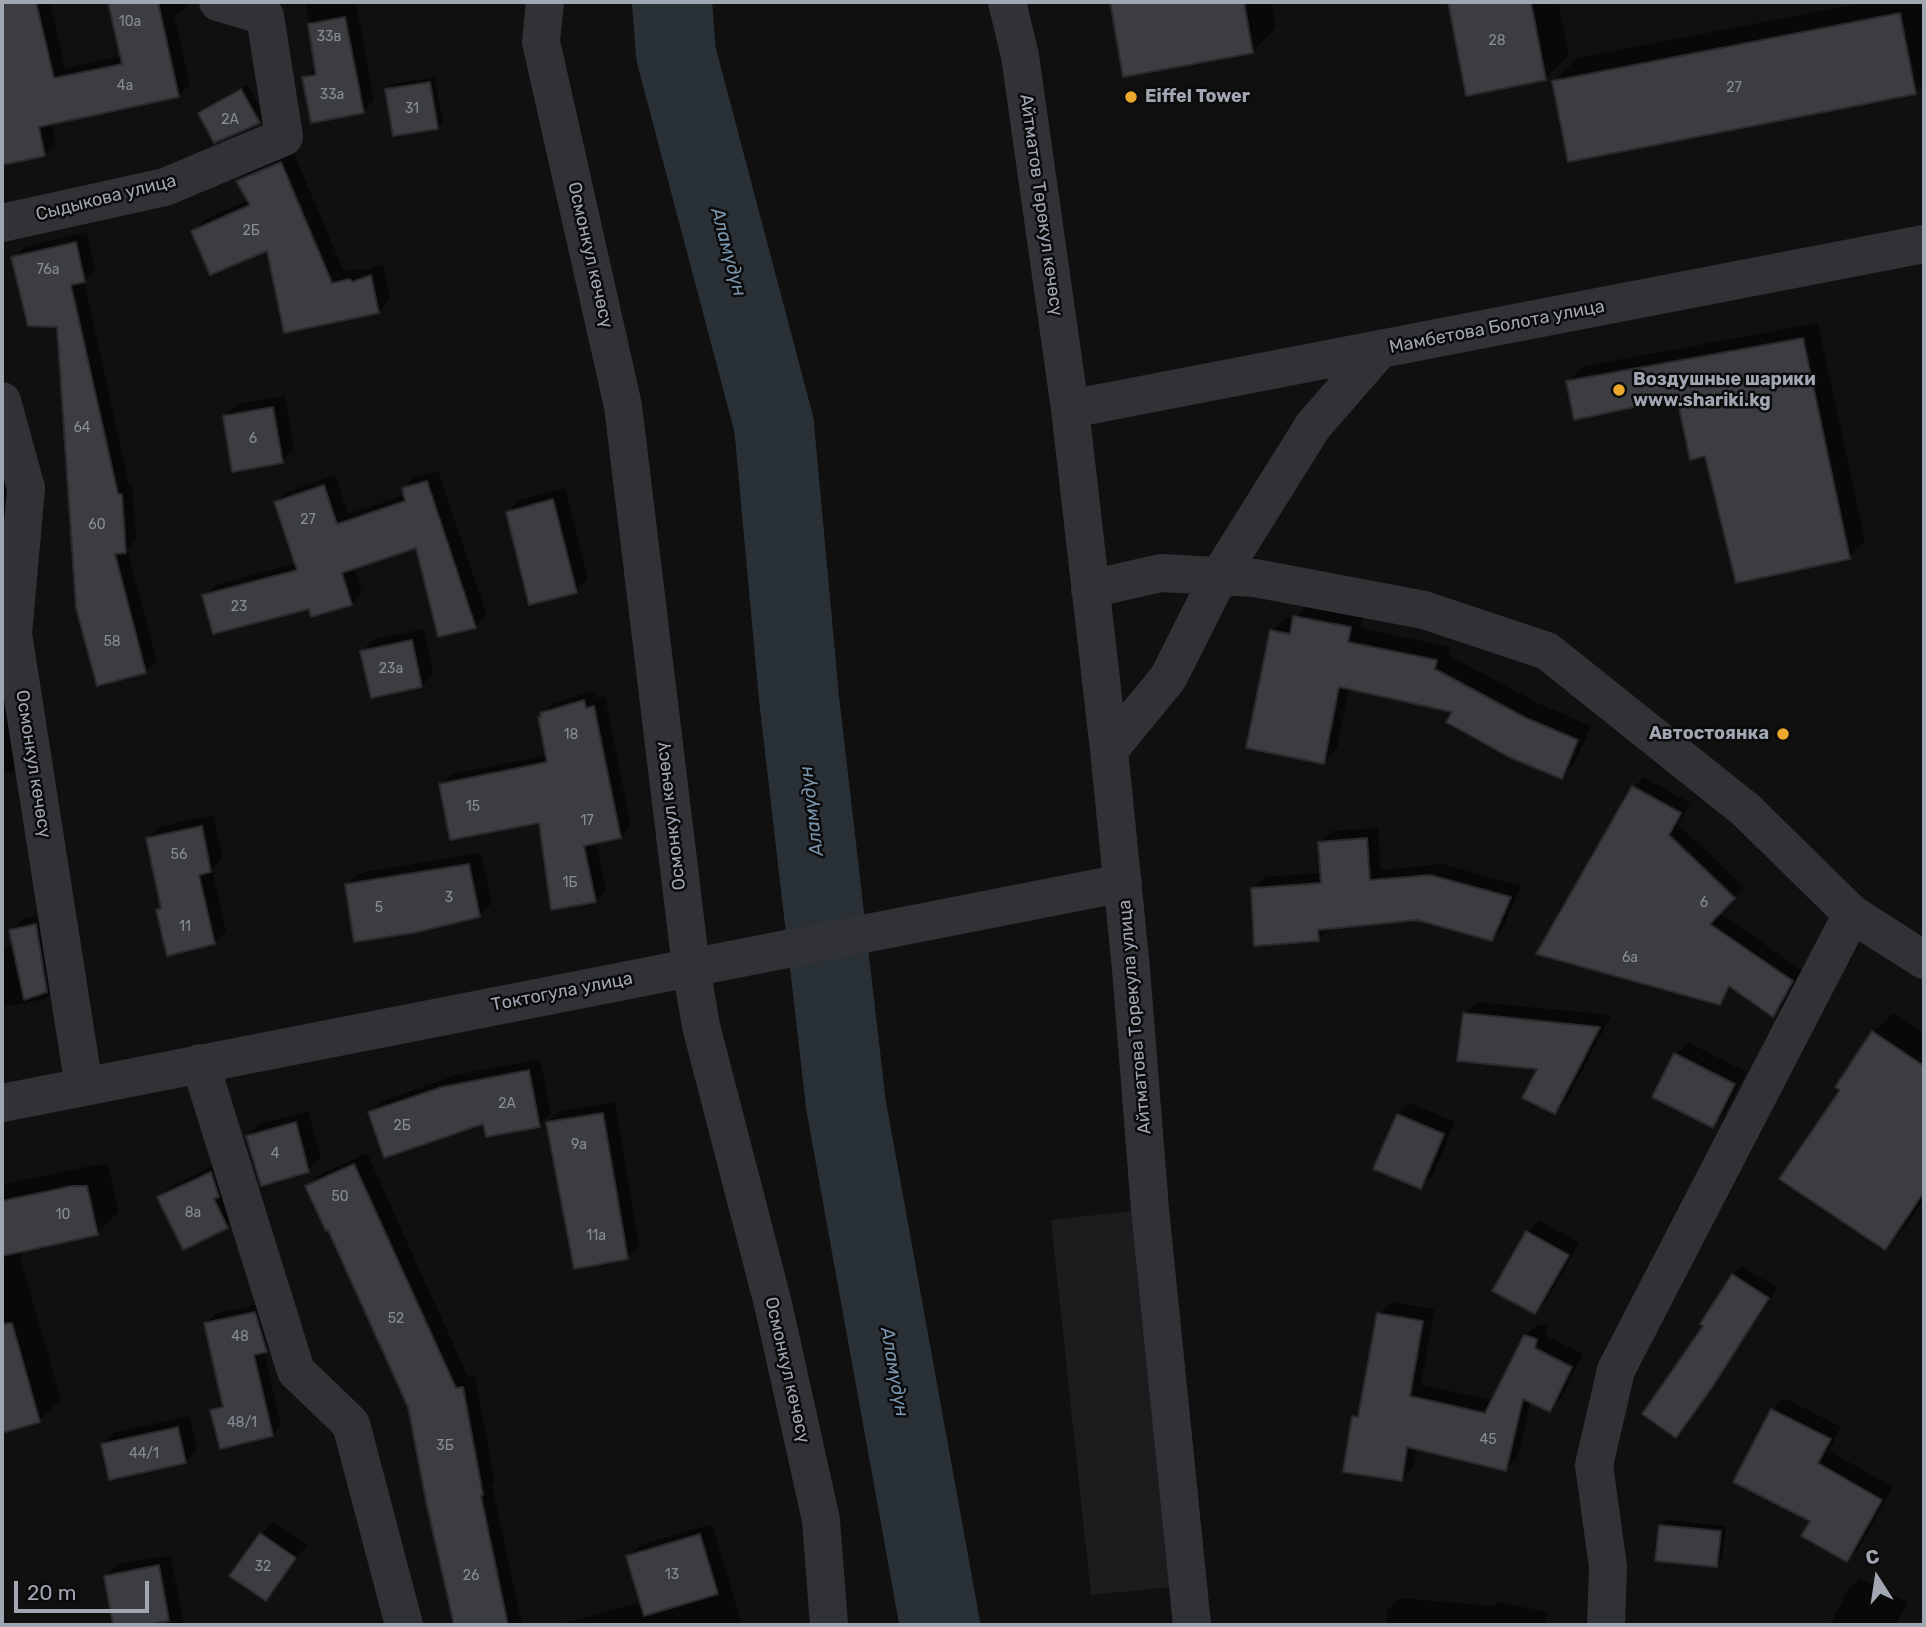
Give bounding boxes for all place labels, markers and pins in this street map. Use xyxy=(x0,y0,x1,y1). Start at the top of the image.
place label: Eiffel Tower xyxy=(1145,86,1250,108)
marker: Eiffel Tower xyxy=(1123,89,1139,105)
place label: Воздушные шарики www.shariki.kg xyxy=(1633,369,1816,412)
marker: Воздушные шарики www.shariki.kg xyxy=(1611,382,1627,398)
place label: Автостоянка xyxy=(1649,723,1769,745)
marker: Автостоянка xyxy=(1775,726,1791,742)

